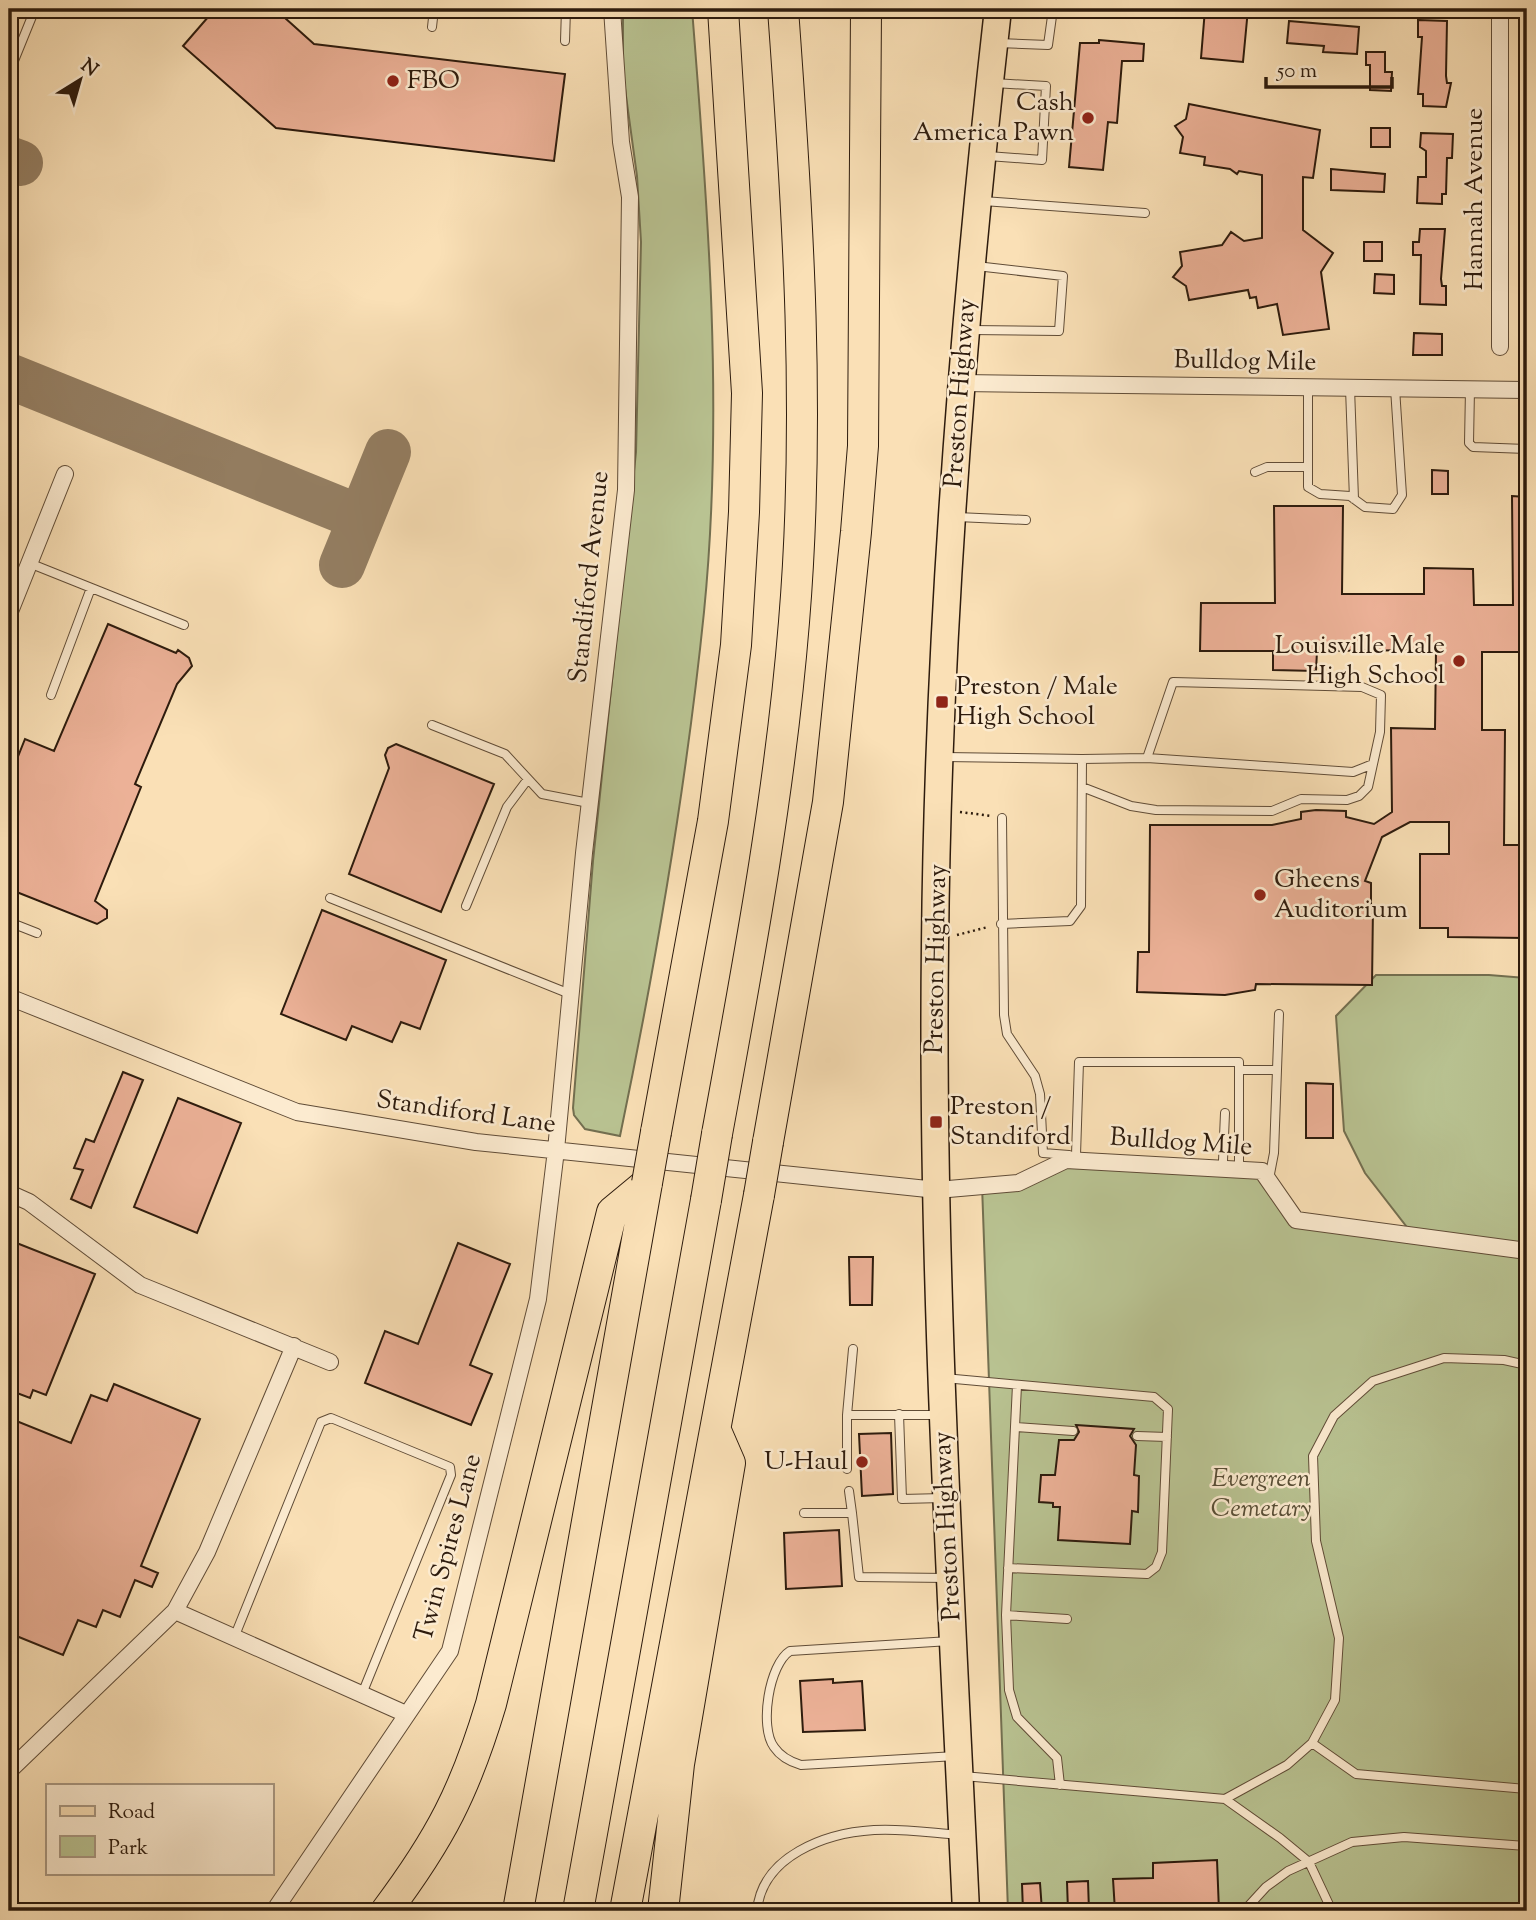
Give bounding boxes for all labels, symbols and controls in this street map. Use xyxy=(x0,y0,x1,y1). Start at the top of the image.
north arrow xyxy=(46,46,116,116)
scale bar xyxy=(1266,46,1392,90)
text: N xyxy=(75,53,103,84)
text: 50 m xyxy=(1276,57,1317,87)
place label: FBO xyxy=(407,63,460,100)
marker: FBO xyxy=(385,73,401,89)
place label: Cash America Pawn xyxy=(913,85,1074,152)
street label: Hannah Avenue xyxy=(1457,108,1494,290)
marker: Cash America Pawn xyxy=(1080,110,1096,126)
street label: Preston Highway xyxy=(936,297,986,489)
street label: Bulldog Mile xyxy=(1173,342,1317,382)
street label: Standiford Avenue xyxy=(560,469,620,685)
place label: Louisville Male High School xyxy=(1275,628,1445,695)
marker: Louisville Male High School xyxy=(1451,653,1467,669)
place label: Preston / Male High School xyxy=(956,669,1118,736)
marker: Preston / Male High School xyxy=(934,694,950,710)
place label: Gheens Auditorium xyxy=(1274,862,1408,929)
street label: Preston Highway xyxy=(917,864,957,1054)
marker: Gheens Auditorium xyxy=(1252,887,1268,903)
street label: Standiford Lane xyxy=(374,1082,558,1144)
place label: Preston / Standiford xyxy=(950,1089,1071,1156)
marker: Preston / Standiford xyxy=(928,1114,944,1130)
street label: Bulldog Mile xyxy=(1108,1120,1254,1166)
street label: Preston Highway xyxy=(925,1430,971,1622)
place label: U-Haul xyxy=(764,1444,848,1481)
street label: Twin Spires Lane xyxy=(406,1450,492,1646)
marker: U-Haul xyxy=(854,1454,870,1470)
park label: Evergreen Cemetary xyxy=(1211,1461,1311,1528)
legend xyxy=(46,1784,273,1874)
text: Road xyxy=(108,1798,155,1828)
text: Park xyxy=(108,1834,149,1864)

